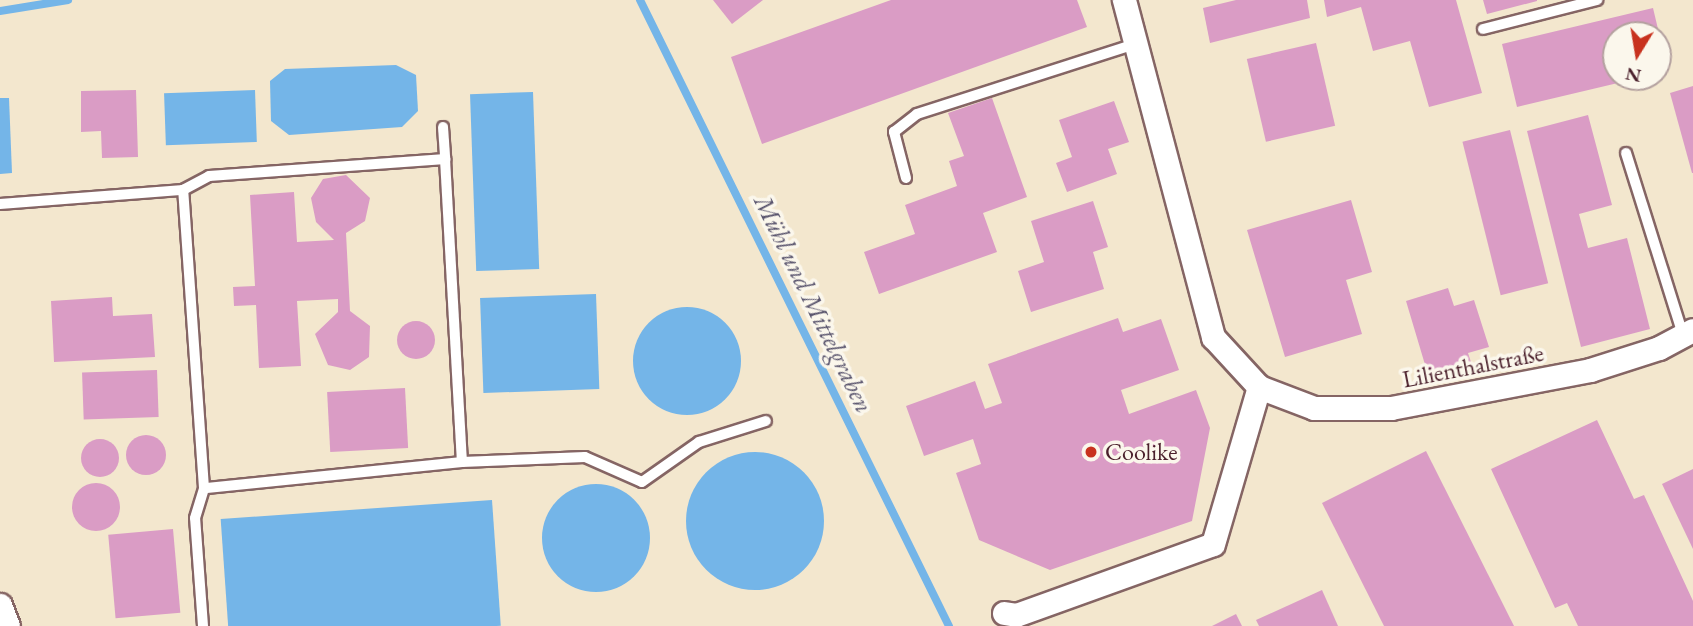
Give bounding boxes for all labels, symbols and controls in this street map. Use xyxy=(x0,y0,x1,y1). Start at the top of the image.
north arrow xyxy=(1602,21,1672,91)
text: N xyxy=(1623,61,1643,89)
water label: Mühl und Mittelgraben xyxy=(747,190,879,418)
street label: Lilienthalstraße xyxy=(1400,338,1546,394)
place label: Coolike xyxy=(1105,438,1178,466)
marker: Coolike xyxy=(1083,444,1099,460)

